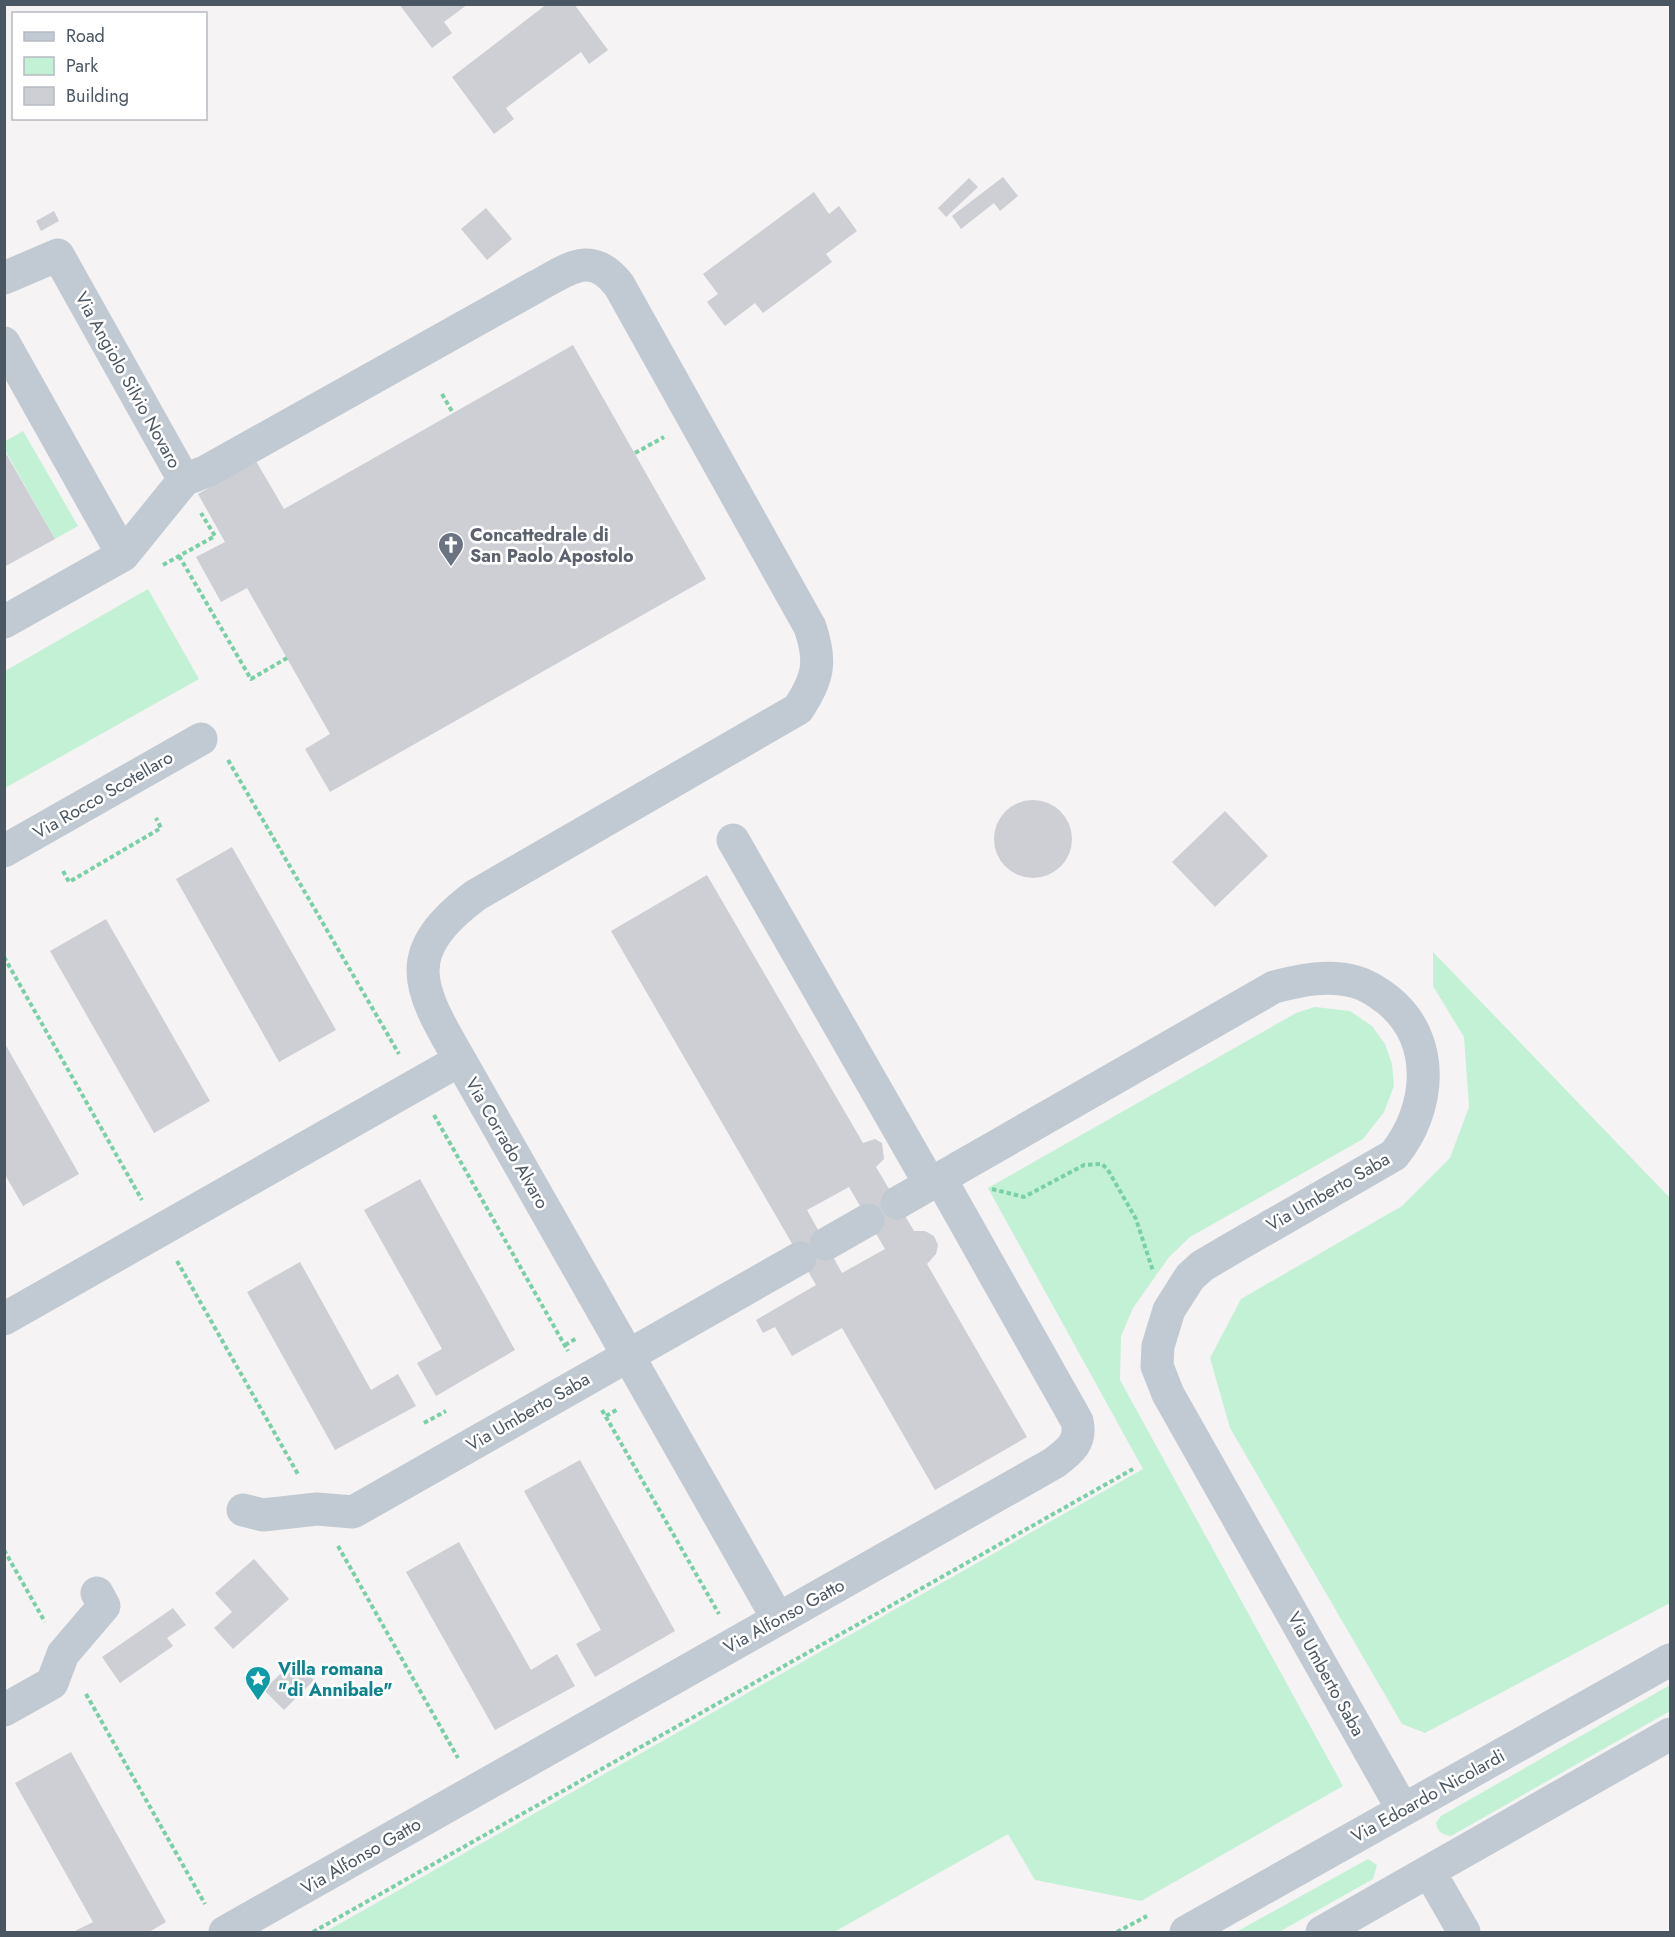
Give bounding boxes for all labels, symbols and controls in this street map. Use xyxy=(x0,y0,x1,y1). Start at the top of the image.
legend xyxy=(12,12,207,120)
text: Road xyxy=(66,23,105,49)
text: Park xyxy=(66,53,98,79)
text: Building xyxy=(66,83,129,109)
street label: Via Angiolo Silvio Novaro xyxy=(69,287,188,473)
place label: Concattedrale di San Paolo Apostolo xyxy=(470,522,634,569)
church icon: Concattedrale di San Paolo Apostolo xyxy=(436,530,466,568)
street label: Via Rocco Scotellaro xyxy=(28,744,178,846)
street label: Via Corrado Alvaro xyxy=(459,1073,555,1214)
street label: Via Umberto Saba xyxy=(1261,1146,1395,1238)
street label: Via Umberto Saba xyxy=(461,1366,595,1458)
street label: Via Alfonso Gatto xyxy=(719,1572,849,1660)
street label: Via Umberto Saba xyxy=(1281,1607,1371,1741)
place label: Villa romana "di Annibale" xyxy=(277,1656,392,1703)
place icon: Villa romana "di Annibale" xyxy=(243,1664,273,1702)
street label: Via Edoardo Nicolardi xyxy=(1347,1743,1509,1849)
street label: Via Alfonso Gatto xyxy=(296,1811,426,1901)

